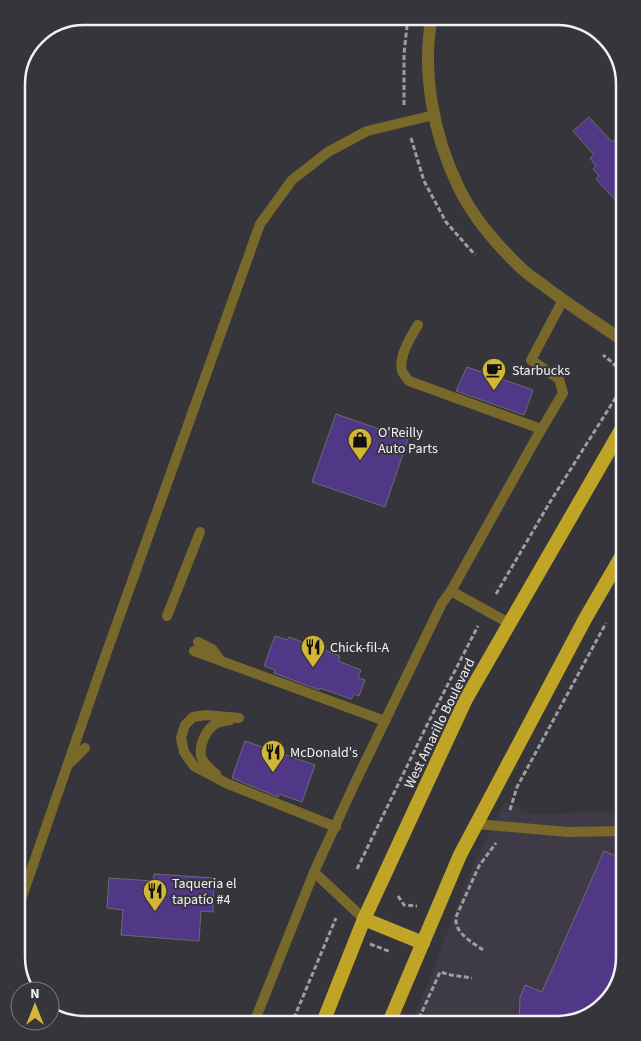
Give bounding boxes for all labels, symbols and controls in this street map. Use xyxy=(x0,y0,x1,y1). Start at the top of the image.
cafe icon: Starbucks xyxy=(481,357,507,391)
place label: Starbucks xyxy=(512,361,570,381)
place label: O'Reilly Auto Parts xyxy=(378,423,438,459)
shop icon: O'Reilly Auto Parts xyxy=(347,427,373,461)
restaurant icon: Chick-fil-A xyxy=(300,634,326,668)
place label: Chick-fil-A xyxy=(330,638,390,658)
street label: West Amarillo Boulevard xyxy=(400,655,480,792)
restaurant icon: McDonald's xyxy=(260,739,286,773)
place label: McDonald's xyxy=(290,743,358,763)
place label: Taqueria el tapatío #4 xyxy=(172,874,237,910)
restaurant icon: Taqueria el tapatío #4 xyxy=(142,878,168,912)
north arrow xyxy=(10,981,60,1031)
text: N xyxy=(30,984,40,1004)

